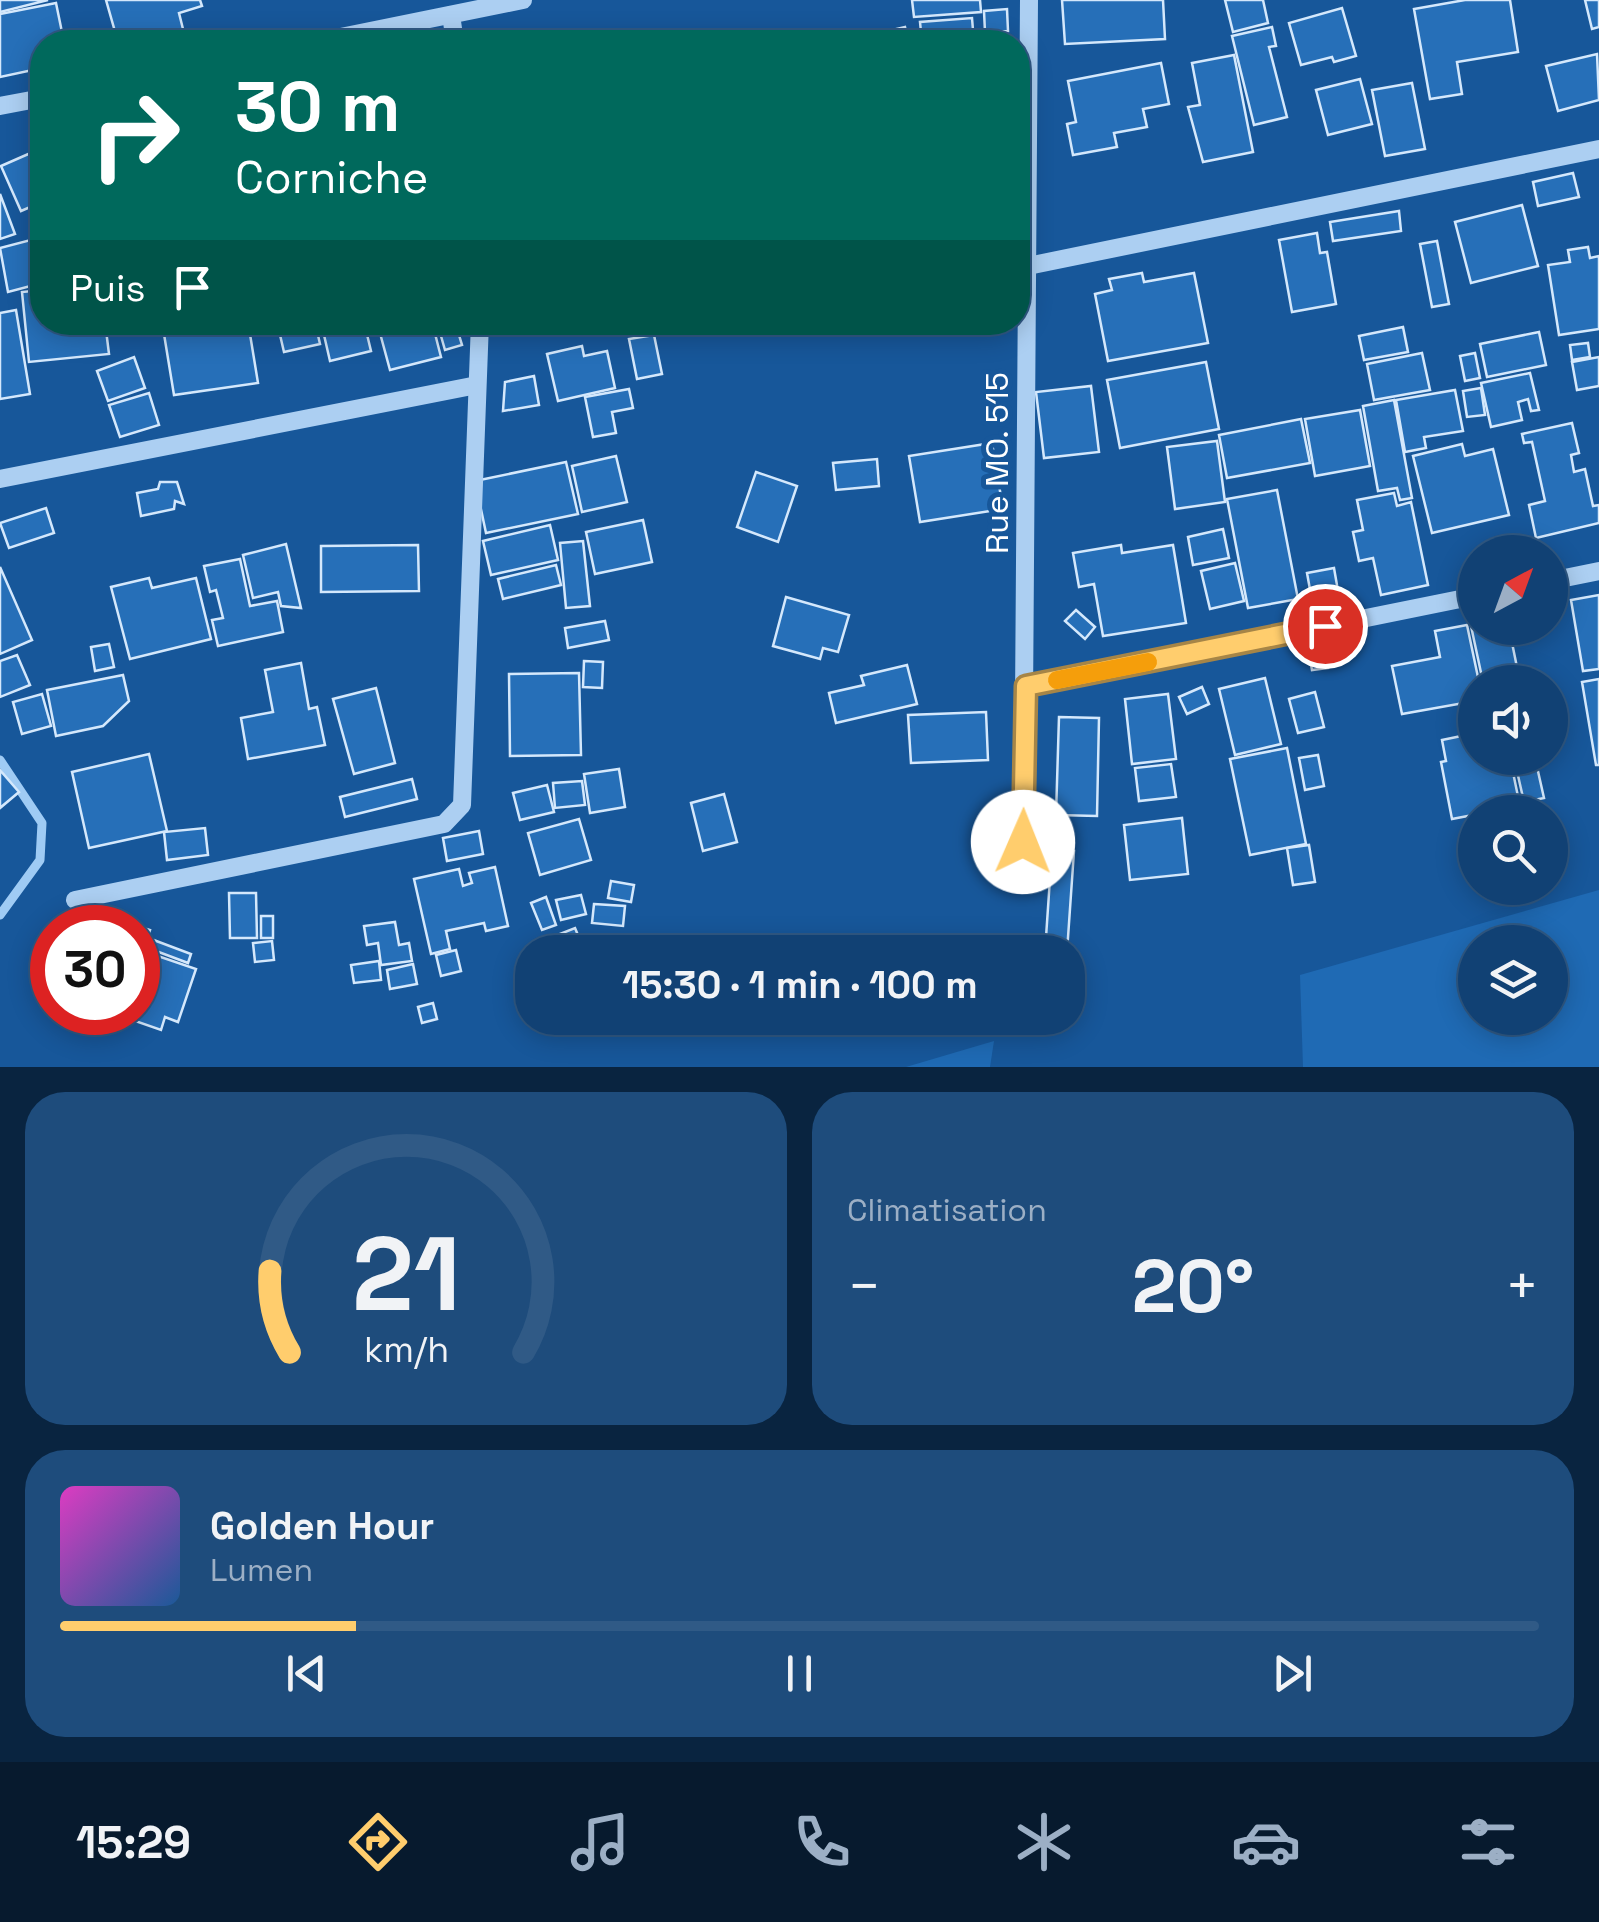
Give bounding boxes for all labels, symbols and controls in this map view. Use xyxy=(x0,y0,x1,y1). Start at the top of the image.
text: 30 m xyxy=(235,62,400,151)
icon: right xyxy=(70,70,200,200)
text: Corniche xyxy=(235,149,428,206)
icon: arrive xyxy=(165,260,220,315)
text: Puis xyxy=(70,264,145,312)
street label: Rue MO. 515 xyxy=(977,372,1017,554)
north arrow xyxy=(1458,535,1568,645)
map controls xyxy=(1458,535,1568,1035)
pin xyxy=(1283,584,1368,669)
icon: arrive xyxy=(1298,599,1353,654)
button: sound xyxy=(1458,665,1568,775)
position arrow xyxy=(971,790,1075,894)
button: search xyxy=(1458,795,1568,905)
speed limit sign: 30 xyxy=(30,905,160,1035)
button: layers xyxy=(1458,925,1568,1035)
text: 15:30 · 1 min · 100 m xyxy=(622,961,978,1009)
text: Climatisation xyxy=(847,1190,1047,1230)
text: 21 xyxy=(352,1208,460,1340)
text: 20° xyxy=(1132,1238,1254,1334)
text: − xyxy=(847,1251,881,1321)
text: + xyxy=(1505,1251,1539,1321)
text: km/h xyxy=(363,1327,449,1372)
text: Golden Hour xyxy=(210,1502,434,1550)
text: Lumen xyxy=(210,1550,313,1590)
icon: previous xyxy=(279,1646,334,1701)
icon: pause xyxy=(772,1646,827,1701)
icon: next xyxy=(1265,1646,1320,1701)
icon: directions xyxy=(343,1807,413,1877)
icon: music xyxy=(565,1807,635,1877)
icon: phone xyxy=(787,1807,857,1877)
icon: climate xyxy=(1009,1807,1079,1877)
icon: car xyxy=(1231,1807,1301,1877)
icon: filters xyxy=(1453,1807,1523,1877)
text: 15:29 xyxy=(76,1814,191,1871)

